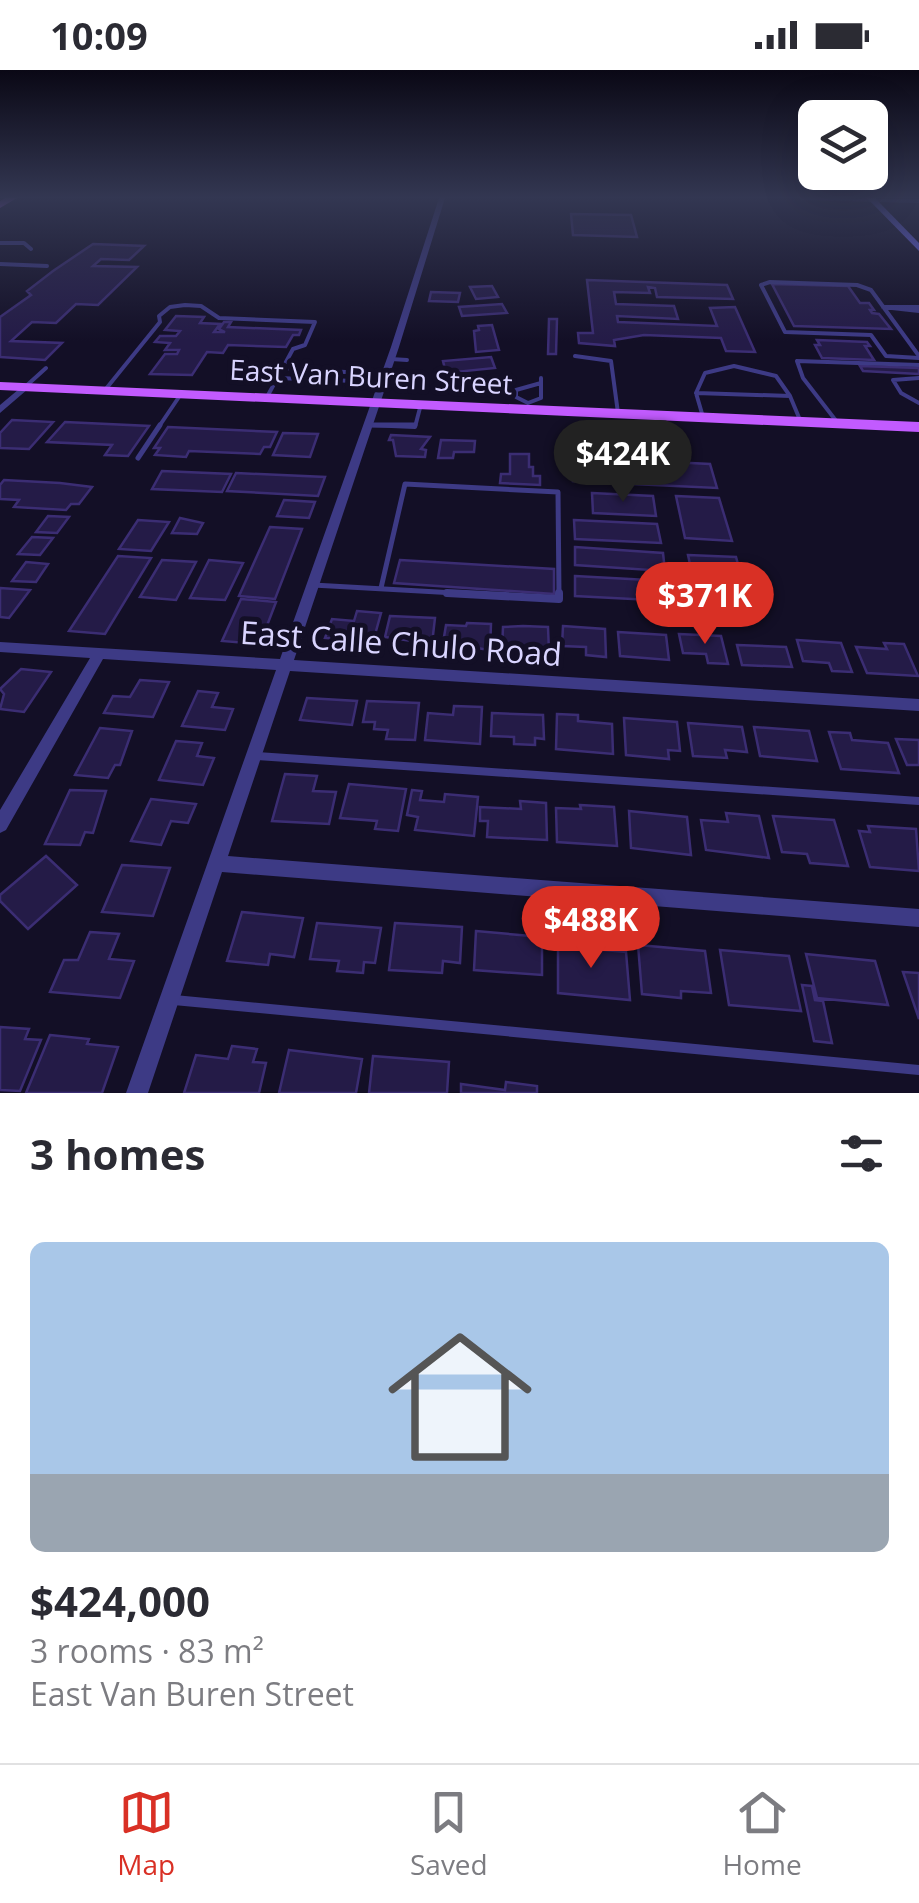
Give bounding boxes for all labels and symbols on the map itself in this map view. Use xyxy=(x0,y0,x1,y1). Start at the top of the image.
street label: East Van Buren Street xyxy=(229,350,514,402)
pin: $424K xyxy=(553,420,693,505)
pin: $371K xyxy=(635,562,775,647)
street label: East Calle Chulo Road xyxy=(239,610,563,675)
pin: $488K xyxy=(521,886,661,971)

